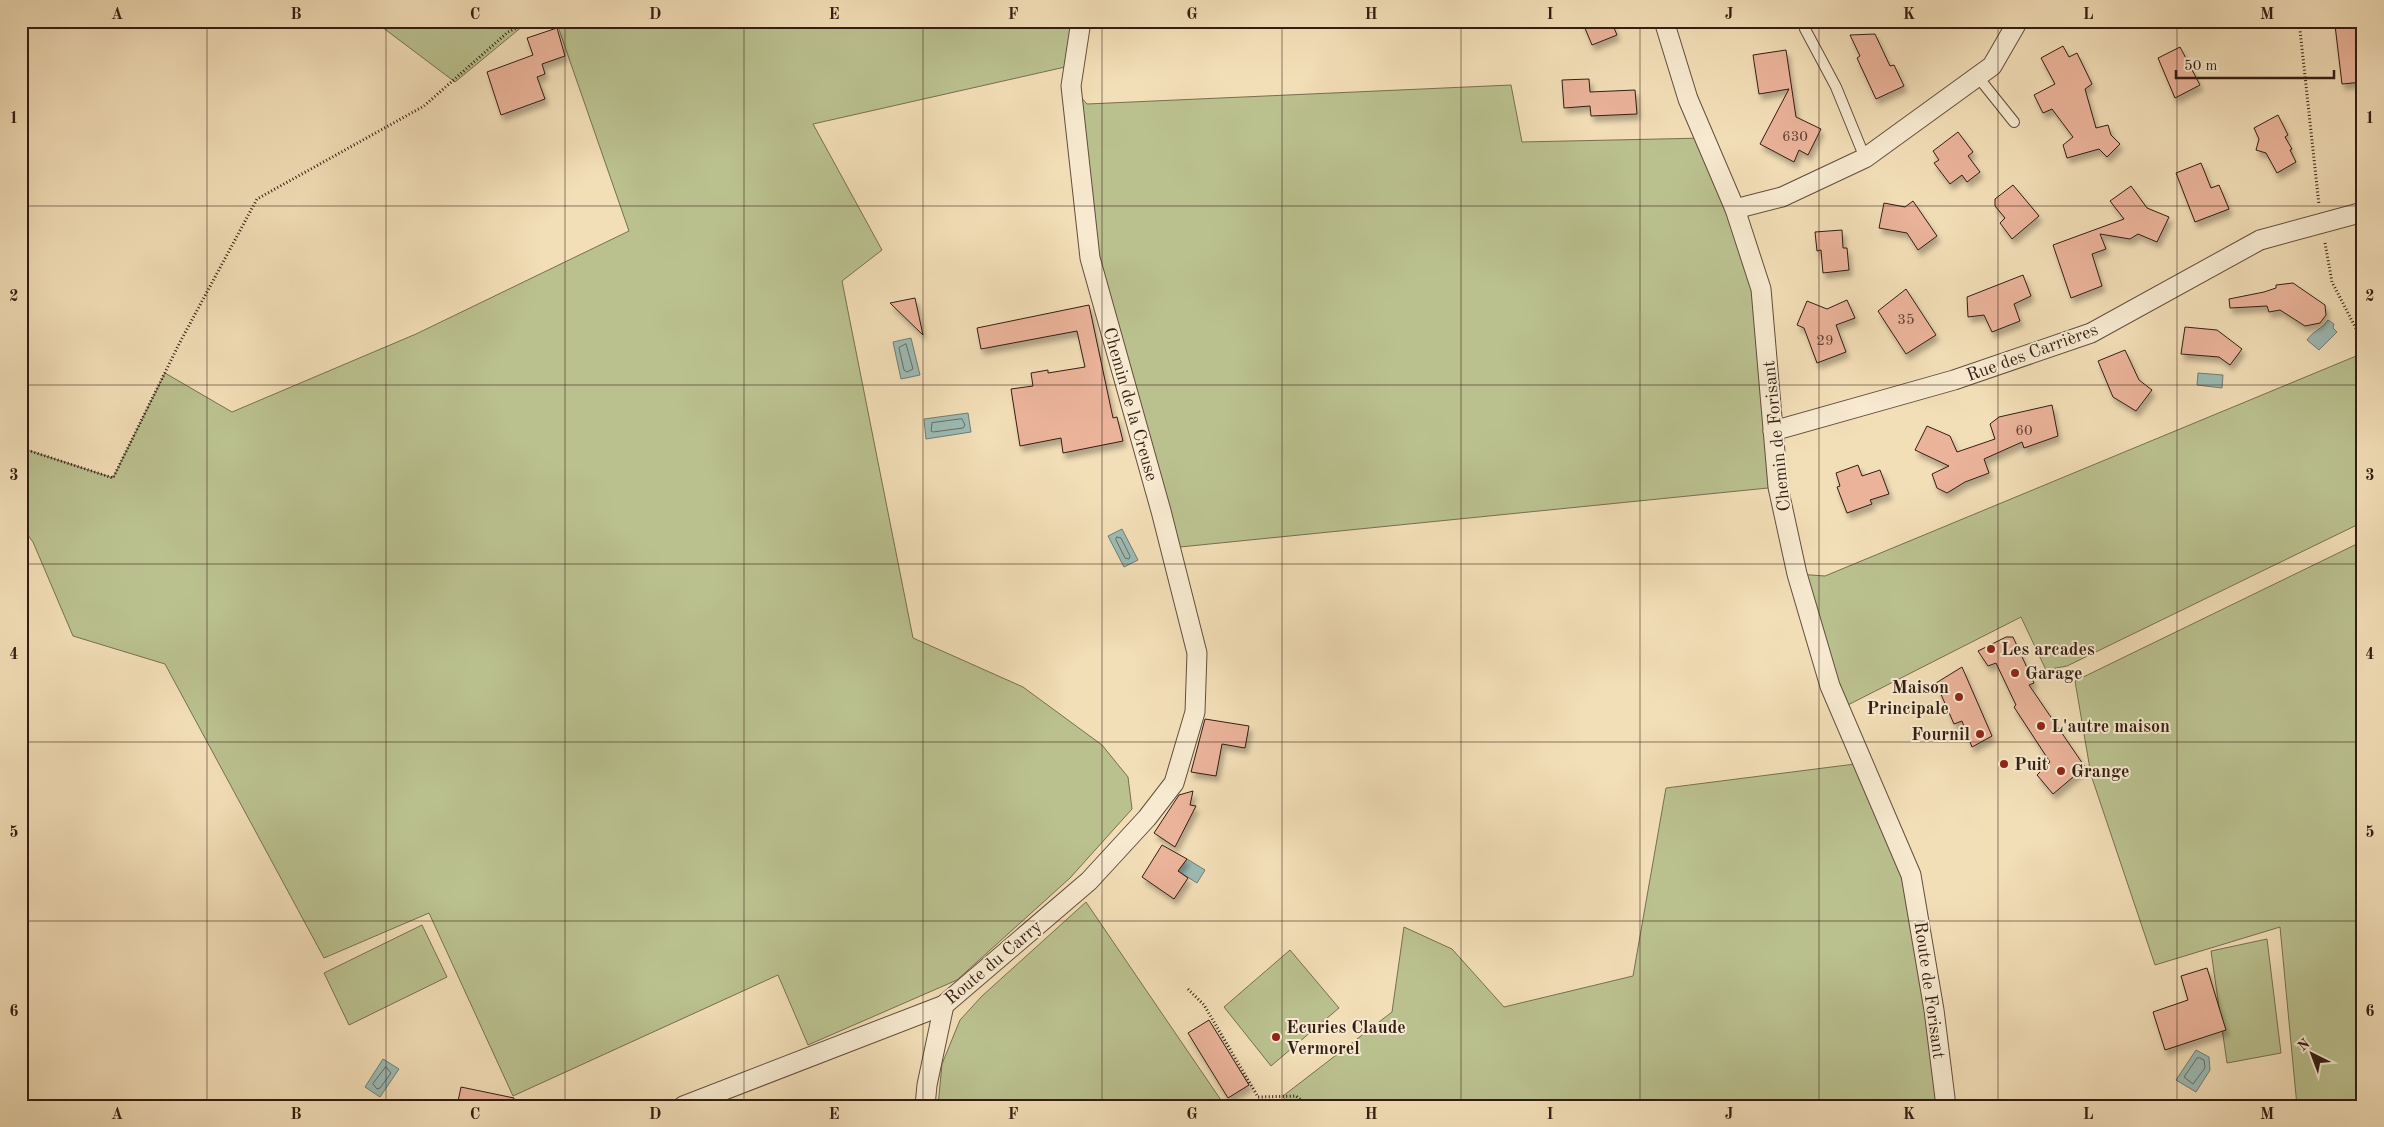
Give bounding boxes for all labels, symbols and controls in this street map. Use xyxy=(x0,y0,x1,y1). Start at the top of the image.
text: A xyxy=(111,7,123,23)
text: B xyxy=(290,7,302,23)
text: C xyxy=(470,7,480,23)
text: D xyxy=(649,7,661,23)
text: E xyxy=(828,7,840,23)
text: F xyxy=(1008,7,1019,23)
text: G xyxy=(1186,7,1198,23)
text: H xyxy=(1364,7,1378,23)
text: I xyxy=(1546,7,1554,23)
text: J xyxy=(1725,7,1734,23)
text: K xyxy=(1903,7,1915,23)
text: L xyxy=(2083,7,2094,23)
text: M xyxy=(2260,7,2274,23)
scale bar xyxy=(2176,48,2334,80)
text: 50 m xyxy=(2184,59,2218,74)
text: 1 xyxy=(9,111,19,127)
text: 1 xyxy=(2365,111,2375,127)
house number: 630 xyxy=(1782,130,1808,145)
text: 2 xyxy=(9,289,19,305)
text: 2 xyxy=(2365,289,2375,305)
house number: 35 xyxy=(1897,313,1915,328)
street label: Rue des Carrières xyxy=(1964,321,2101,385)
street label: Chemin de la Creuse xyxy=(1099,325,1161,483)
house number: 29 xyxy=(1816,334,1834,349)
street label: Chemin de Forisant xyxy=(1760,360,1794,512)
house number: 60 xyxy=(2015,424,2033,439)
text: 3 xyxy=(9,468,19,484)
text: 3 xyxy=(2365,468,2375,484)
place label: Les arcades xyxy=(2001,641,2095,659)
marker: Les arcades xyxy=(1985,643,1997,655)
text: 4 xyxy=(9,647,19,663)
text: 4 xyxy=(2365,647,2375,663)
place label: Garage xyxy=(2025,665,2083,683)
marker: Garage xyxy=(2009,667,2021,679)
place label: Maison Principale xyxy=(1866,679,1949,718)
marker: Maison Principale xyxy=(1953,691,1965,703)
place label: L'autre maison xyxy=(2051,718,2170,736)
marker: L'autre maison xyxy=(2035,720,2047,732)
place label: Fournil xyxy=(1911,726,1970,744)
marker: Fournil xyxy=(1974,728,1986,740)
place label: Puit xyxy=(2014,756,2049,774)
marker: Puit xyxy=(1998,758,2010,770)
place label: Grange xyxy=(2071,763,2129,781)
marker: Grange xyxy=(2055,765,2067,777)
text: 5 xyxy=(9,825,19,841)
text: 5 xyxy=(2365,825,2375,841)
street label: Route du Carry xyxy=(942,917,1046,1008)
street label: Route de Forisant xyxy=(1910,920,1948,1060)
text: 6 xyxy=(9,1004,19,1020)
text: 6 xyxy=(2365,1004,2375,1020)
place label: Ecuries Claude Vermorel xyxy=(1286,1019,1406,1058)
north arrow xyxy=(2286,1030,2336,1080)
marker: Ecuries Claude Vermorel xyxy=(1270,1031,1282,1043)
text: N xyxy=(2295,1036,2313,1054)
text: A xyxy=(111,1107,123,1123)
text: B xyxy=(290,1107,302,1123)
text: C xyxy=(470,1107,480,1123)
text: D xyxy=(649,1107,661,1123)
text: E xyxy=(828,1107,840,1123)
text: F xyxy=(1008,1107,1019,1123)
text: G xyxy=(1186,1107,1198,1123)
text: H xyxy=(1364,1107,1378,1123)
text: I xyxy=(1546,1107,1554,1123)
text: J xyxy=(1725,1107,1734,1123)
text: K xyxy=(1903,1107,1915,1123)
text: L xyxy=(2083,1107,2094,1123)
text: M xyxy=(2260,1107,2274,1123)

